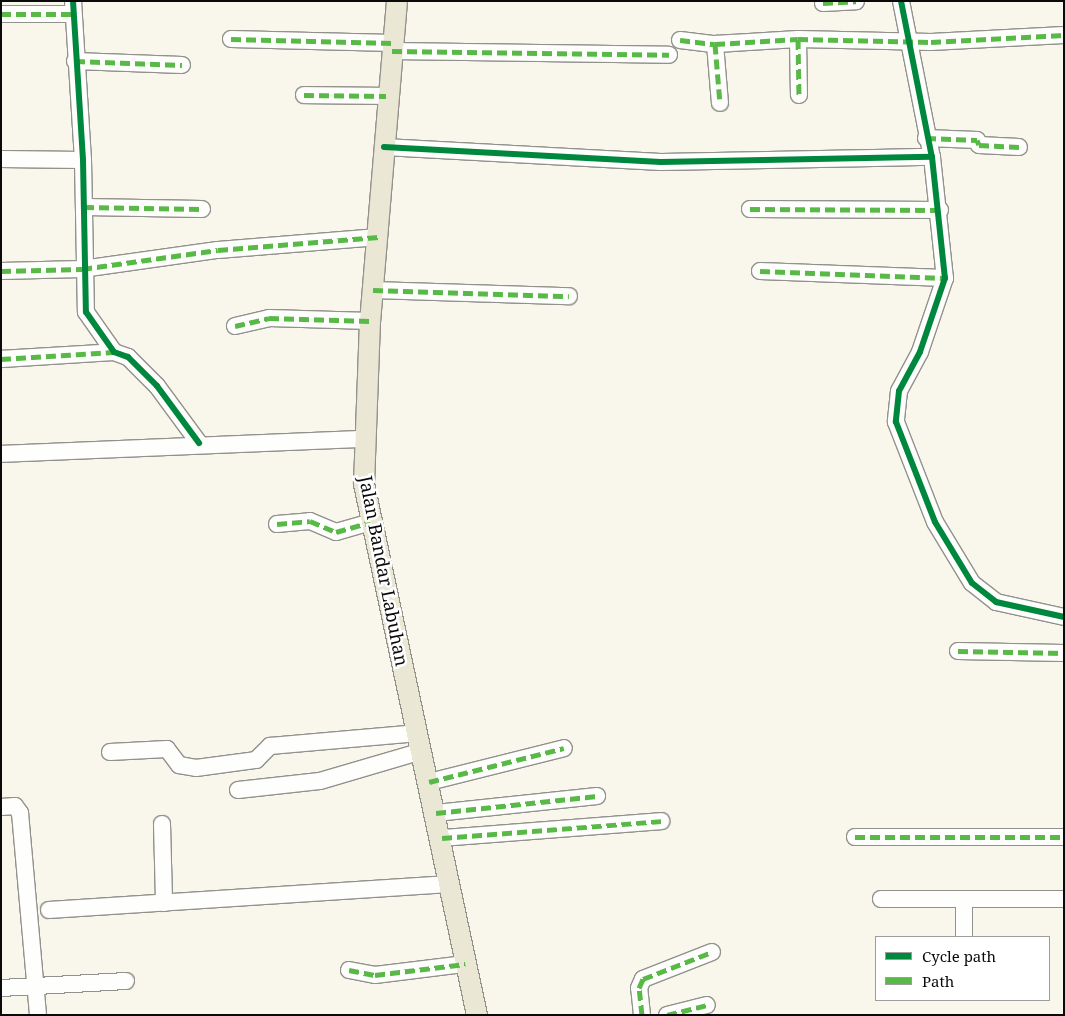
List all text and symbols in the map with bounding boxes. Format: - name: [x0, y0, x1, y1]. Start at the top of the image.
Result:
- street label: Jalan Bandar Labuhan: [355, 474, 413, 668]
- legend: [875, 936, 1050, 1001]
- text: Cycle path: [922, 946, 996, 966]
- text: Path: [922, 971, 954, 991]

